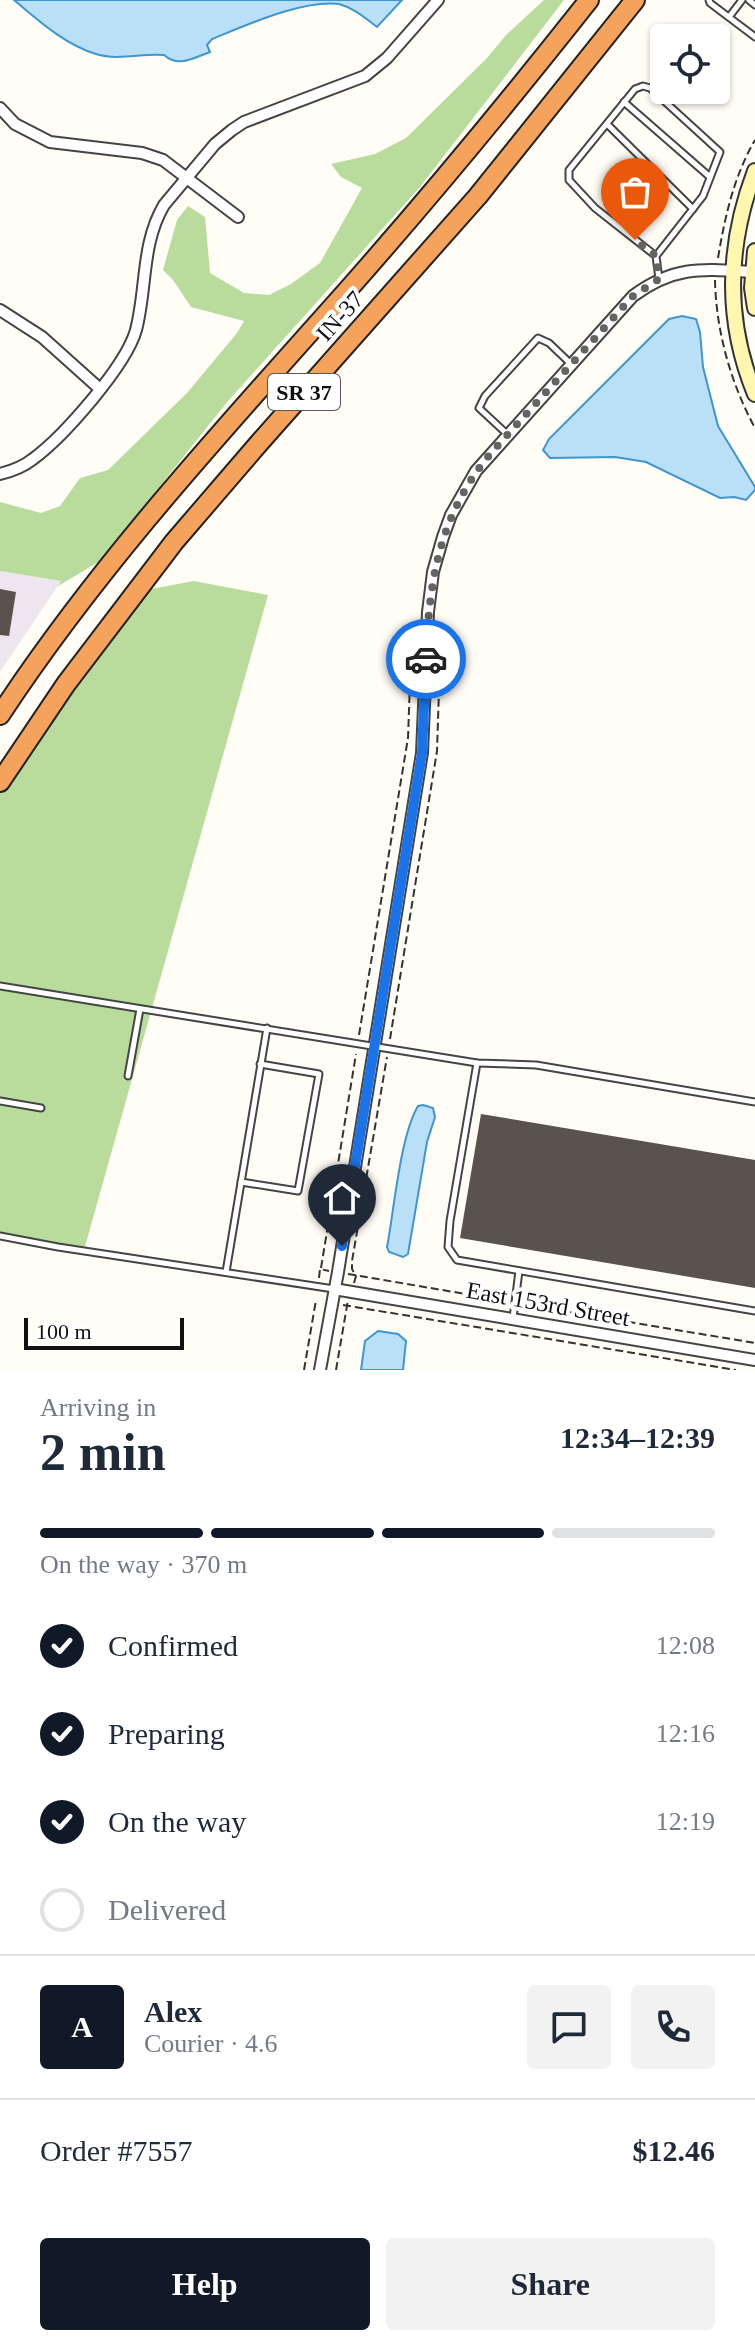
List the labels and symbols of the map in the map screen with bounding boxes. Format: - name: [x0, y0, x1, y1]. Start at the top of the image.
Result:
- pin: [601, 158, 669, 240]
- street label: IN-37: [311, 286, 369, 346]
- road number: SR 37: [268, 374, 340, 410]
- courier: [386, 619, 466, 699]
- pin: [308, 1164, 376, 1246]
- street label: East 153rd Street: [464, 1277, 632, 1331]
- scale bar: [24, 1314, 184, 1350]

